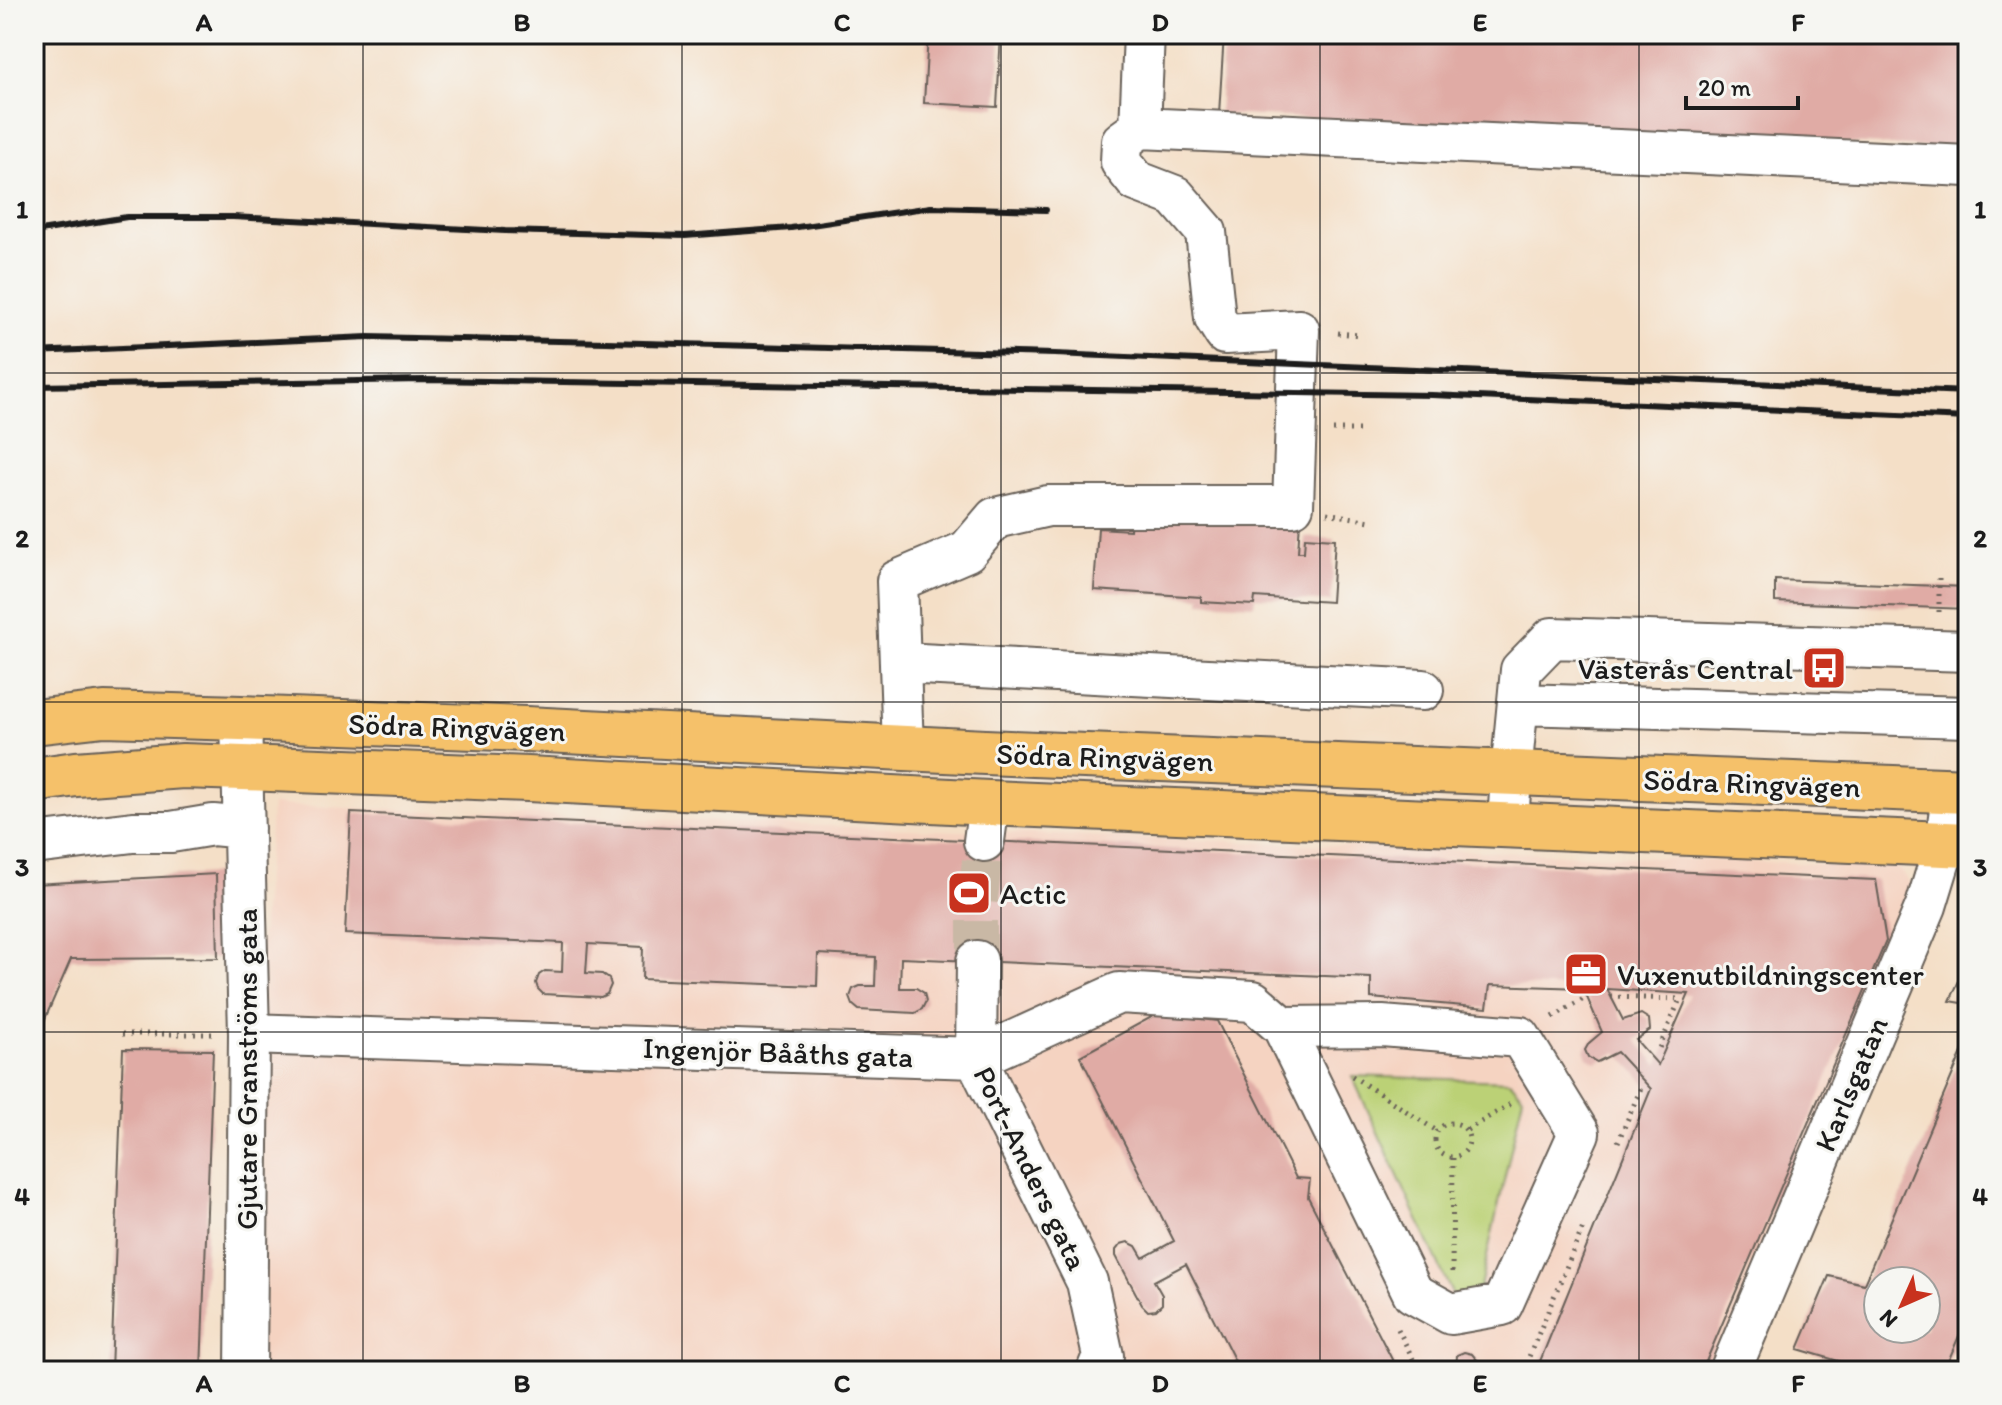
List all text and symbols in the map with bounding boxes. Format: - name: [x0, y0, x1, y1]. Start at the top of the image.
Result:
- text: A: [195, 6, 213, 38]
- text: B: [514, 6, 531, 38]
- text: C: [834, 6, 851, 38]
- text: D: [1151, 6, 1169, 38]
- text: E: [1473, 6, 1487, 38]
- text: F: [1791, 6, 1805, 38]
- scale bar: [1686, 60, 1798, 110]
- text: 20 m: [1698, 73, 1751, 102]
- text: 1: [16, 193, 28, 225]
- text: 1: [1974, 193, 1986, 225]
- text: 2: [15, 522, 29, 554]
- text: 2: [1973, 522, 1987, 554]
- bus stop icon: Västerås Central: [1800, 644, 1848, 692]
- place label: Västerås Central: [1578, 650, 1794, 687]
- street label: Södra Ringvägen: [348, 705, 566, 749]
- street label: Södra Ringvägen: [996, 735, 1214, 779]
- street label: Södra Ringvägen: [1643, 761, 1861, 805]
- text: 3: [15, 851, 29, 883]
- text: 3: [1973, 851, 1987, 883]
- sports icon: Actic: [945, 869, 993, 917]
- place label: Actic: [1000, 875, 1066, 912]
- street label: Gjutare Granströms gata: [228, 908, 265, 1230]
- office icon: Vuxenutbildningscenter: [1562, 950, 1610, 998]
- place label: Vuxenutbildningscenter: [1617, 956, 1924, 993]
- street label: Karlsgatan: [1806, 1011, 1896, 1157]
- street label: Ingenjör Bååths gata: [642, 1029, 914, 1075]
- street label: Port-Anders gata: [966, 1060, 1097, 1276]
- text: 4: [14, 1180, 30, 1212]
- text: 4: [1972, 1180, 1988, 1212]
- north arrow: [1862, 1265, 1942, 1345]
- text: N: [1873, 1304, 1903, 1334]
- text: A: [195, 1367, 213, 1399]
- text: B: [514, 1367, 531, 1399]
- text: C: [834, 1367, 851, 1399]
- text: D: [1151, 1367, 1169, 1399]
- text: E: [1473, 1367, 1487, 1399]
- text: F: [1791, 1367, 1805, 1399]

